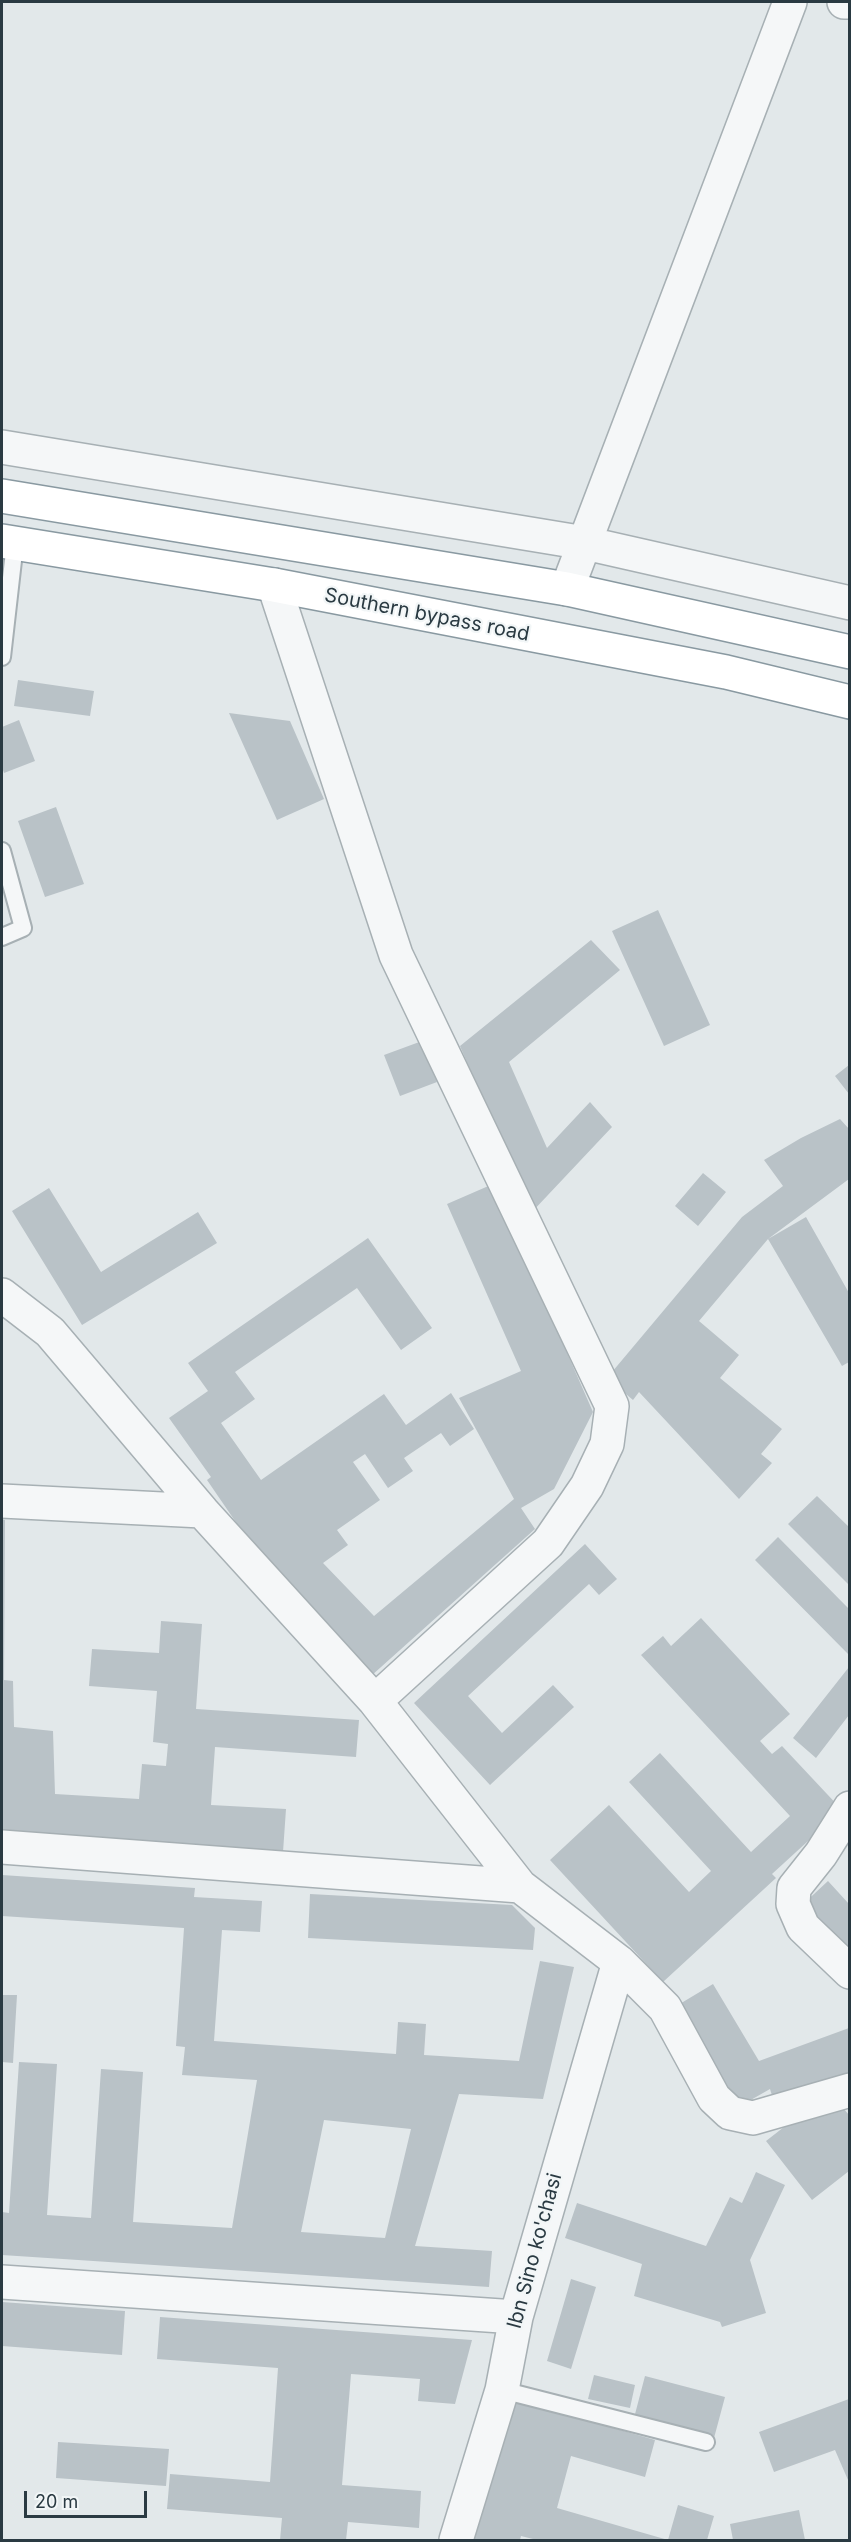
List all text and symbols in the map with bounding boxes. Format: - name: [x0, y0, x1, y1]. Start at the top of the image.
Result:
- street label: Southern bypass road: [322, 583, 532, 647]
- street label: Ibn Sino ko'chasi: [503, 2171, 567, 2331]
- scale bar: [27, 2479, 150, 2517]
- text: 20 m: [35, 2491, 78, 2512]

